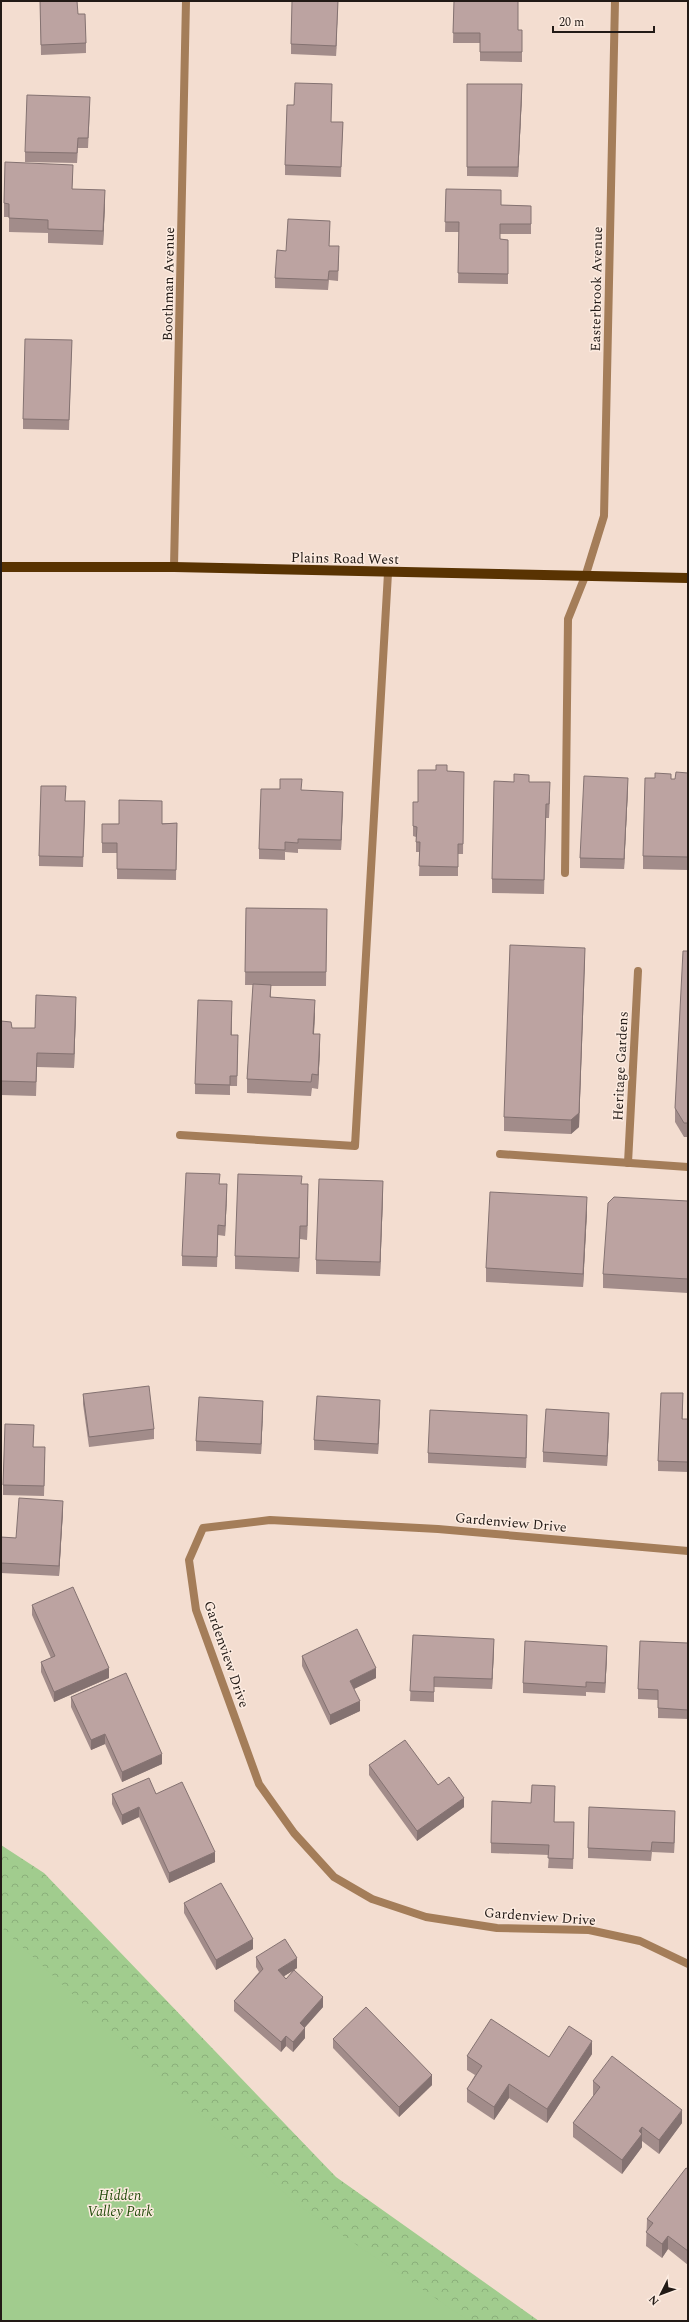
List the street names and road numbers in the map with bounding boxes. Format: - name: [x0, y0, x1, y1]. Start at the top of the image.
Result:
- street label: Boothman Avenue: [157, 226, 180, 341]
- street label: Easterbrook Avenue: [585, 226, 608, 352]
- street label: Plains Road West: [291, 547, 399, 570]
- street label: Heritage Gardens: [607, 1011, 634, 1121]
- street label: Gardenview Drive: [454, 1507, 568, 1538]
- street label: Gardenview Drive: [198, 1598, 255, 1711]
- street label: Gardenview Drive: [483, 1902, 597, 1931]

